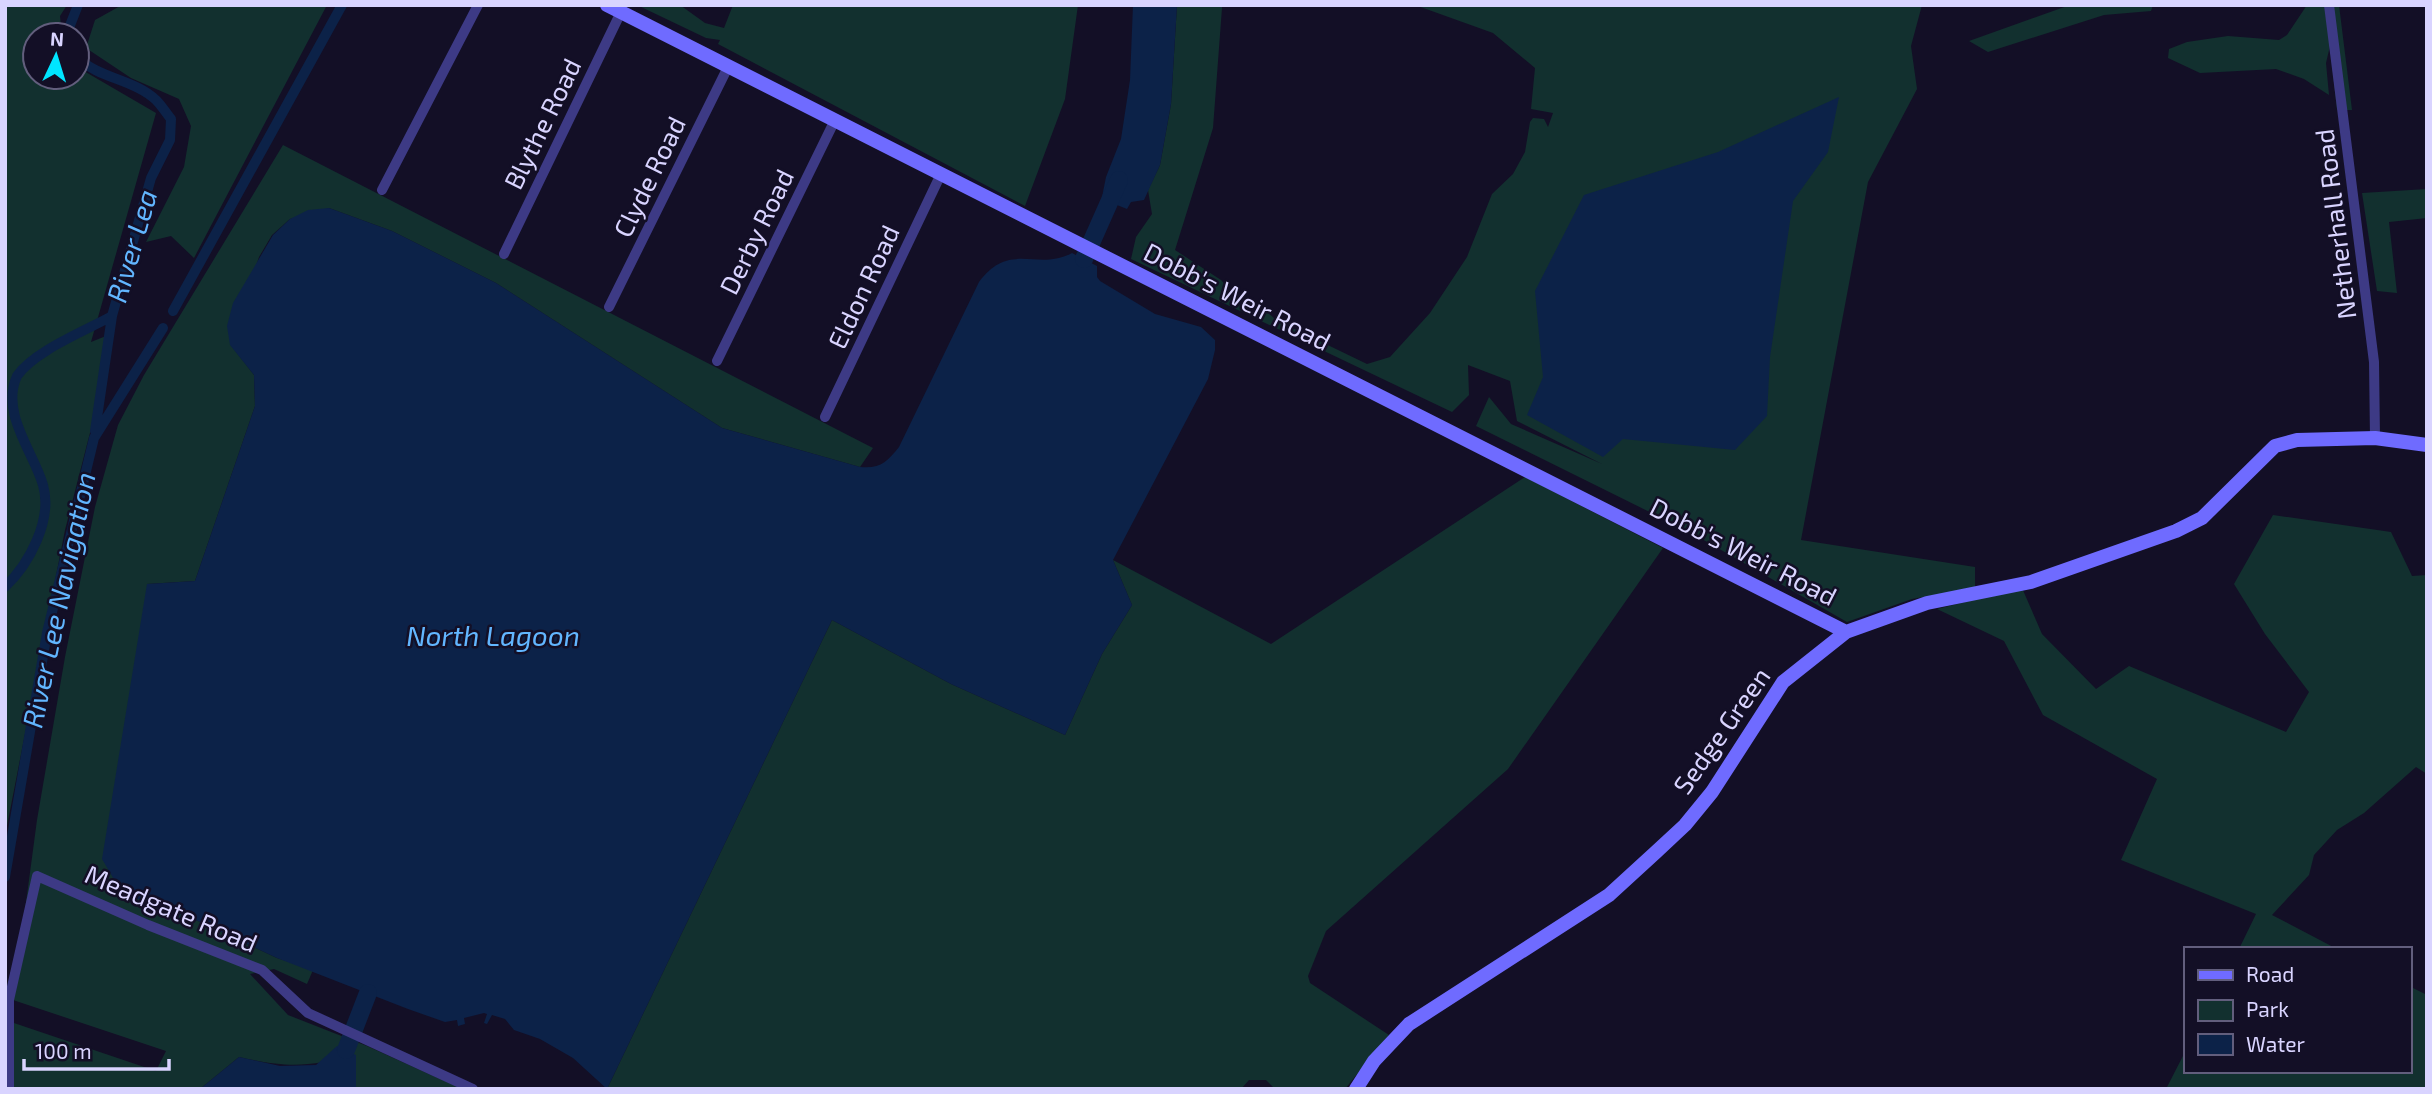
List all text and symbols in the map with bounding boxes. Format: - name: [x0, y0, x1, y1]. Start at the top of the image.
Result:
- north arrow: [21, 21, 91, 91]
- text: N: [50, 27, 65, 50]
- street label: Blythe Road: [497, 53, 587, 194]
- street label: Clyde Road: [606, 111, 691, 242]
- street label: Netherhall Road: [2307, 127, 2362, 321]
- street label: Derby Road: [712, 164, 799, 299]
- water label: River Lea: [99, 185, 163, 306]
- street label: Eldon Road: [821, 220, 905, 353]
- street label: Dobb's Weir Road: [1139, 235, 1336, 356]
- water label: River Lee Navigation: [14, 469, 102, 731]
- street label: Dobb's Weir Road: [1645, 490, 1842, 611]
- water label: North Lagoon: [406, 618, 580, 652]
- street label: Sedge Green: [1666, 661, 1776, 799]
- street label: Meadgate Road: [81, 857, 262, 958]
- legend: [2184, 947, 2411, 1073]
- text: Road: [2246, 961, 2294, 986]
- text: Park: [2246, 996, 2289, 1021]
- scale bar: [24, 1028, 170, 1072]
- text: Water: [2246, 1031, 2305, 1056]
- text: 100 m: [35, 1038, 92, 1063]

